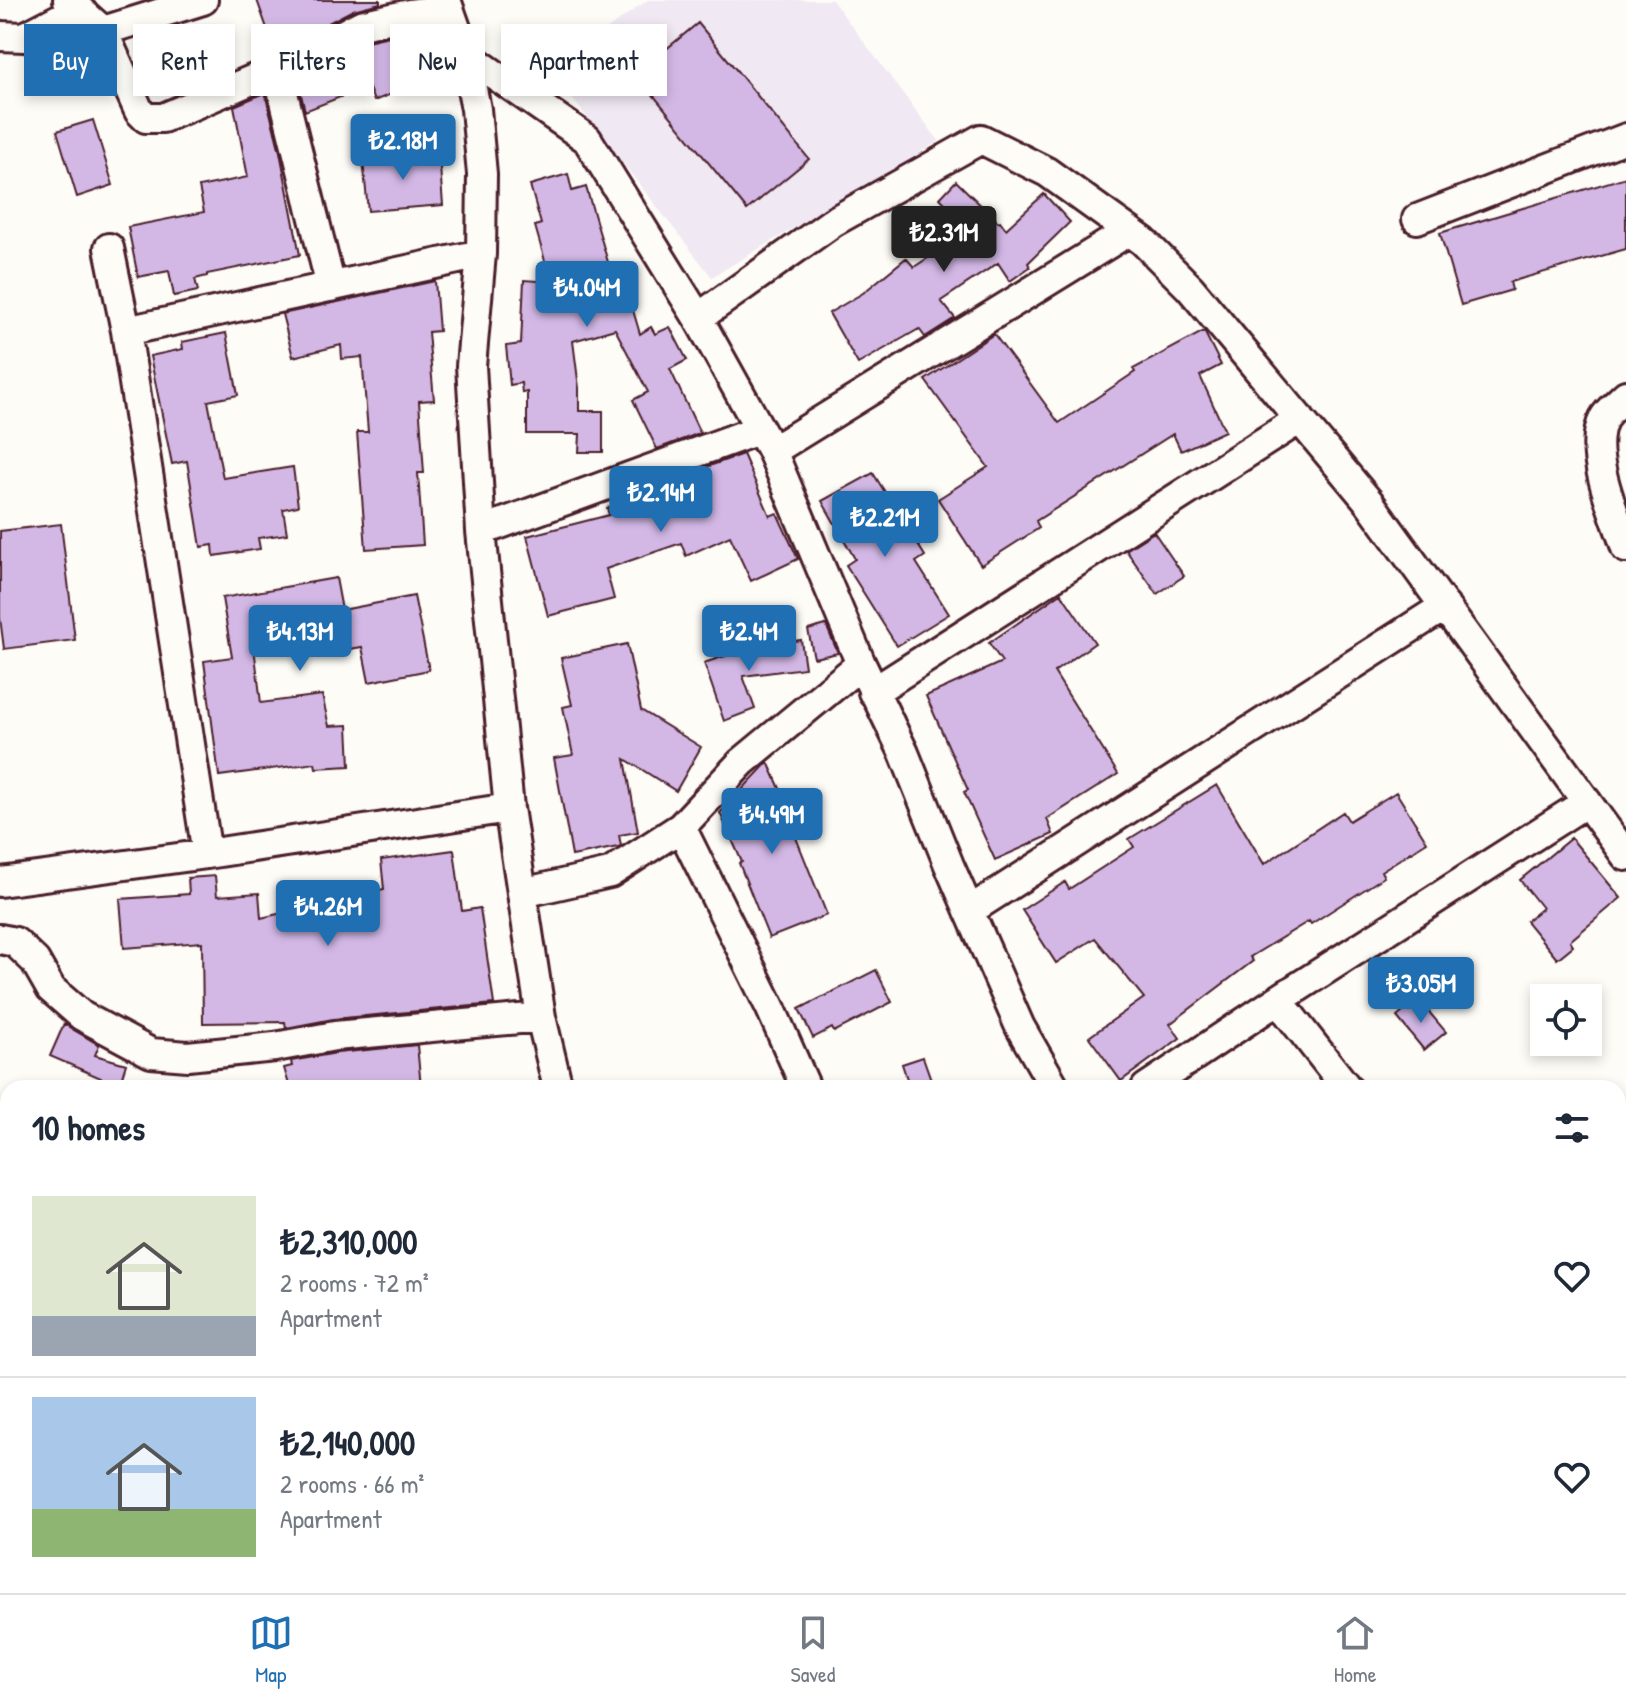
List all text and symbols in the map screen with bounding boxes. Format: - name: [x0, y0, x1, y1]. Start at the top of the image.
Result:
- chip: Buy: [24, 24, 117, 96]
- chip: Rent: [133, 24, 235, 96]
- chip: Filters: [251, 24, 374, 96]
- chip: New: [390, 24, 485, 96]
- chip: Apartment: [501, 24, 667, 96]
- pin: ₺2.18M: [338, 114, 468, 182]
- text: ₺2.18M: [369, 122, 437, 157]
- pin: ₺2.31M: [879, 206, 1009, 274]
- text: ₺2.31M: [909, 214, 979, 249]
- pin: ₺4.04M: [522, 261, 652, 329]
- text: ₺4.04M: [553, 269, 621, 304]
- pin: ₺2.14M: [596, 466, 726, 534]
- text: ₺2.14M: [627, 474, 695, 509]
- pin: ₺2.21M: [820, 491, 950, 559]
- text: ₺2.21M: [850, 499, 920, 534]
- pin: ₺4.13M: [235, 605, 365, 673]
- pin: ₺2.4M: [693, 605, 805, 673]
- text: ₺4.13M: [267, 613, 333, 648]
- text: ₺2.4M: [720, 613, 778, 648]
- pin: ₺4.49M: [707, 788, 837, 856]
- text: ₺4.49M: [740, 796, 804, 831]
- pin: ₺4.26M: [263, 880, 393, 948]
- text: ₺4.26M: [294, 888, 362, 923]
- pin: ₺3.05M: [1356, 957, 1486, 1025]
- text: ₺3.05M: [1386, 965, 1456, 1000]
- map controls: [1530, 984, 1602, 1056]
- button: locate: [1530, 984, 1602, 1056]
- text: 10 homes: [32, 1105, 145, 1151]
- icon: filters: [1550, 1106, 1594, 1150]
- text: ₺2,310,000: [280, 1219, 418, 1265]
- icon: home: [96, 1228, 192, 1324]
- icon: heart: [1550, 1254, 1594, 1298]
- text: 2 rooms · 72 m²: [280, 1265, 429, 1300]
- text: Apartment: [280, 1300, 382, 1335]
- text: ₺2,140,000: [280, 1420, 415, 1466]
- icon: home: [96, 1429, 192, 1525]
- icon: heart: [1550, 1455, 1594, 1499]
- text: 2 rooms · 66 m²: [280, 1466, 424, 1501]
- text: Apartment: [280, 1501, 382, 1536]
- tab: Map: [249, 1611, 293, 1689]
- tab: Saved: [791, 1611, 835, 1689]
- tab: Home: [1333, 1611, 1377, 1689]

